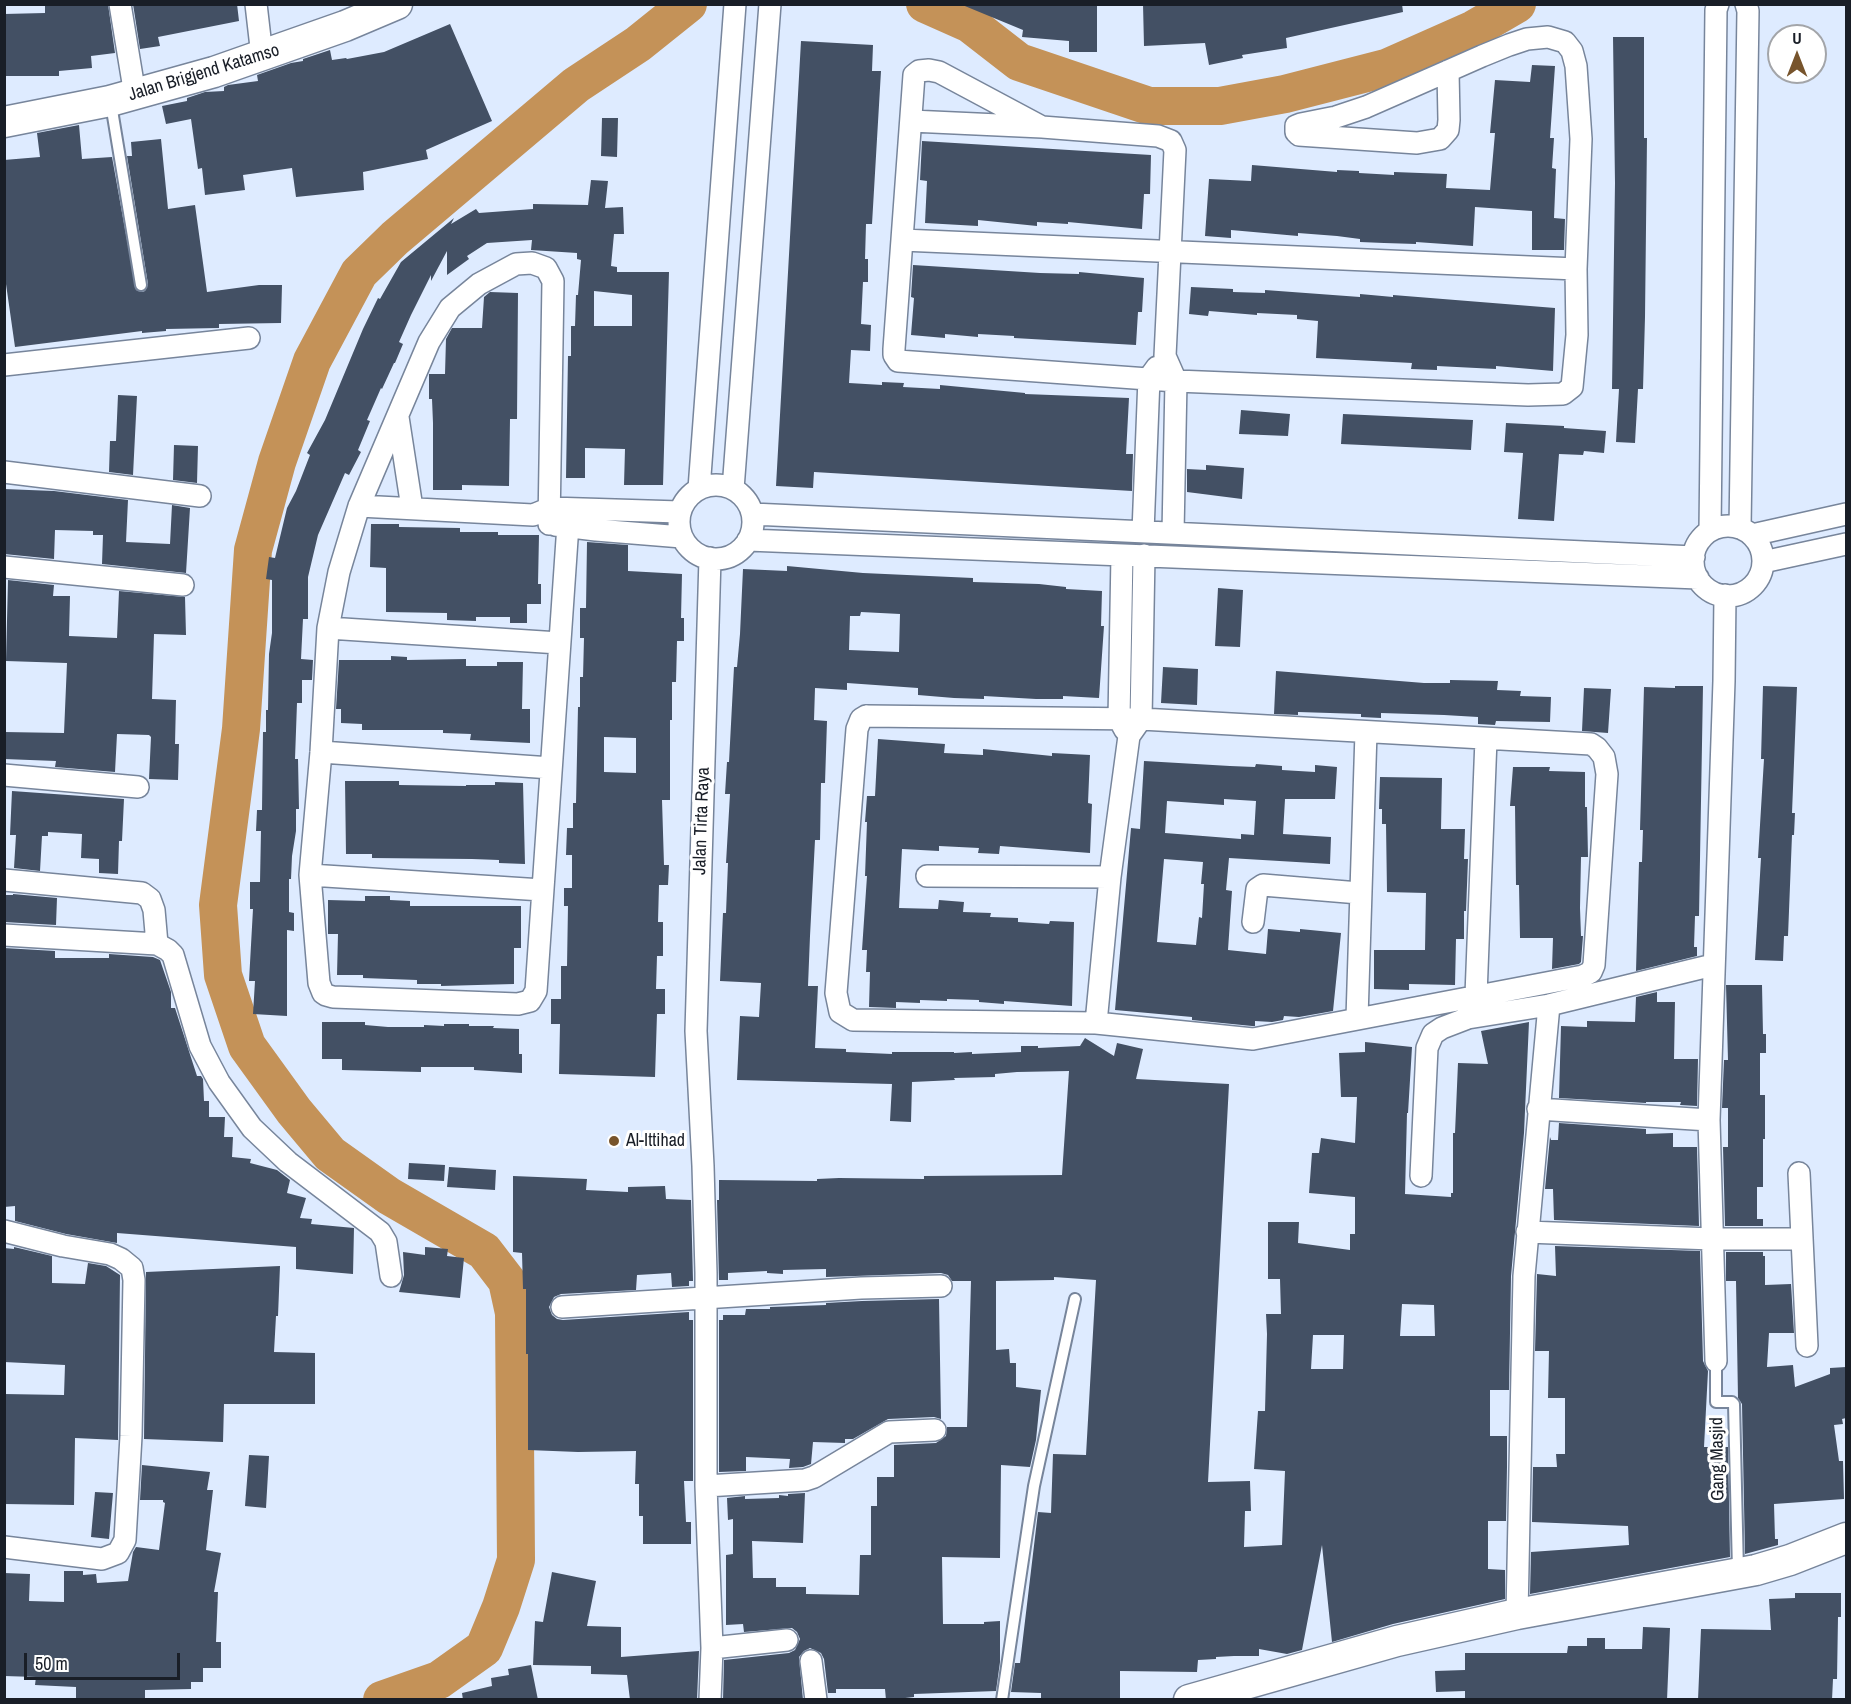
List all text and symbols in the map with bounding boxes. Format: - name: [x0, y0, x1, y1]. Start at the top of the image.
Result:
- north arrow: [1767, 24, 1827, 84]
- text: U: [1792, 27, 1802, 49]
- street label: Jalan Brigjend Katamso: [126, 40, 282, 106]
- street label: Jalan Tirta Raya: [689, 767, 715, 875]
- place label: Al-Ittihad: [626, 1130, 685, 1152]
- marker: Al-Ittihad: [607, 1134, 621, 1148]
- street label: Gang Masjid: [1706, 1417, 1730, 1501]
- scale bar: [27, 1641, 183, 1679]
- text: 50 m: [35, 1651, 68, 1676]

